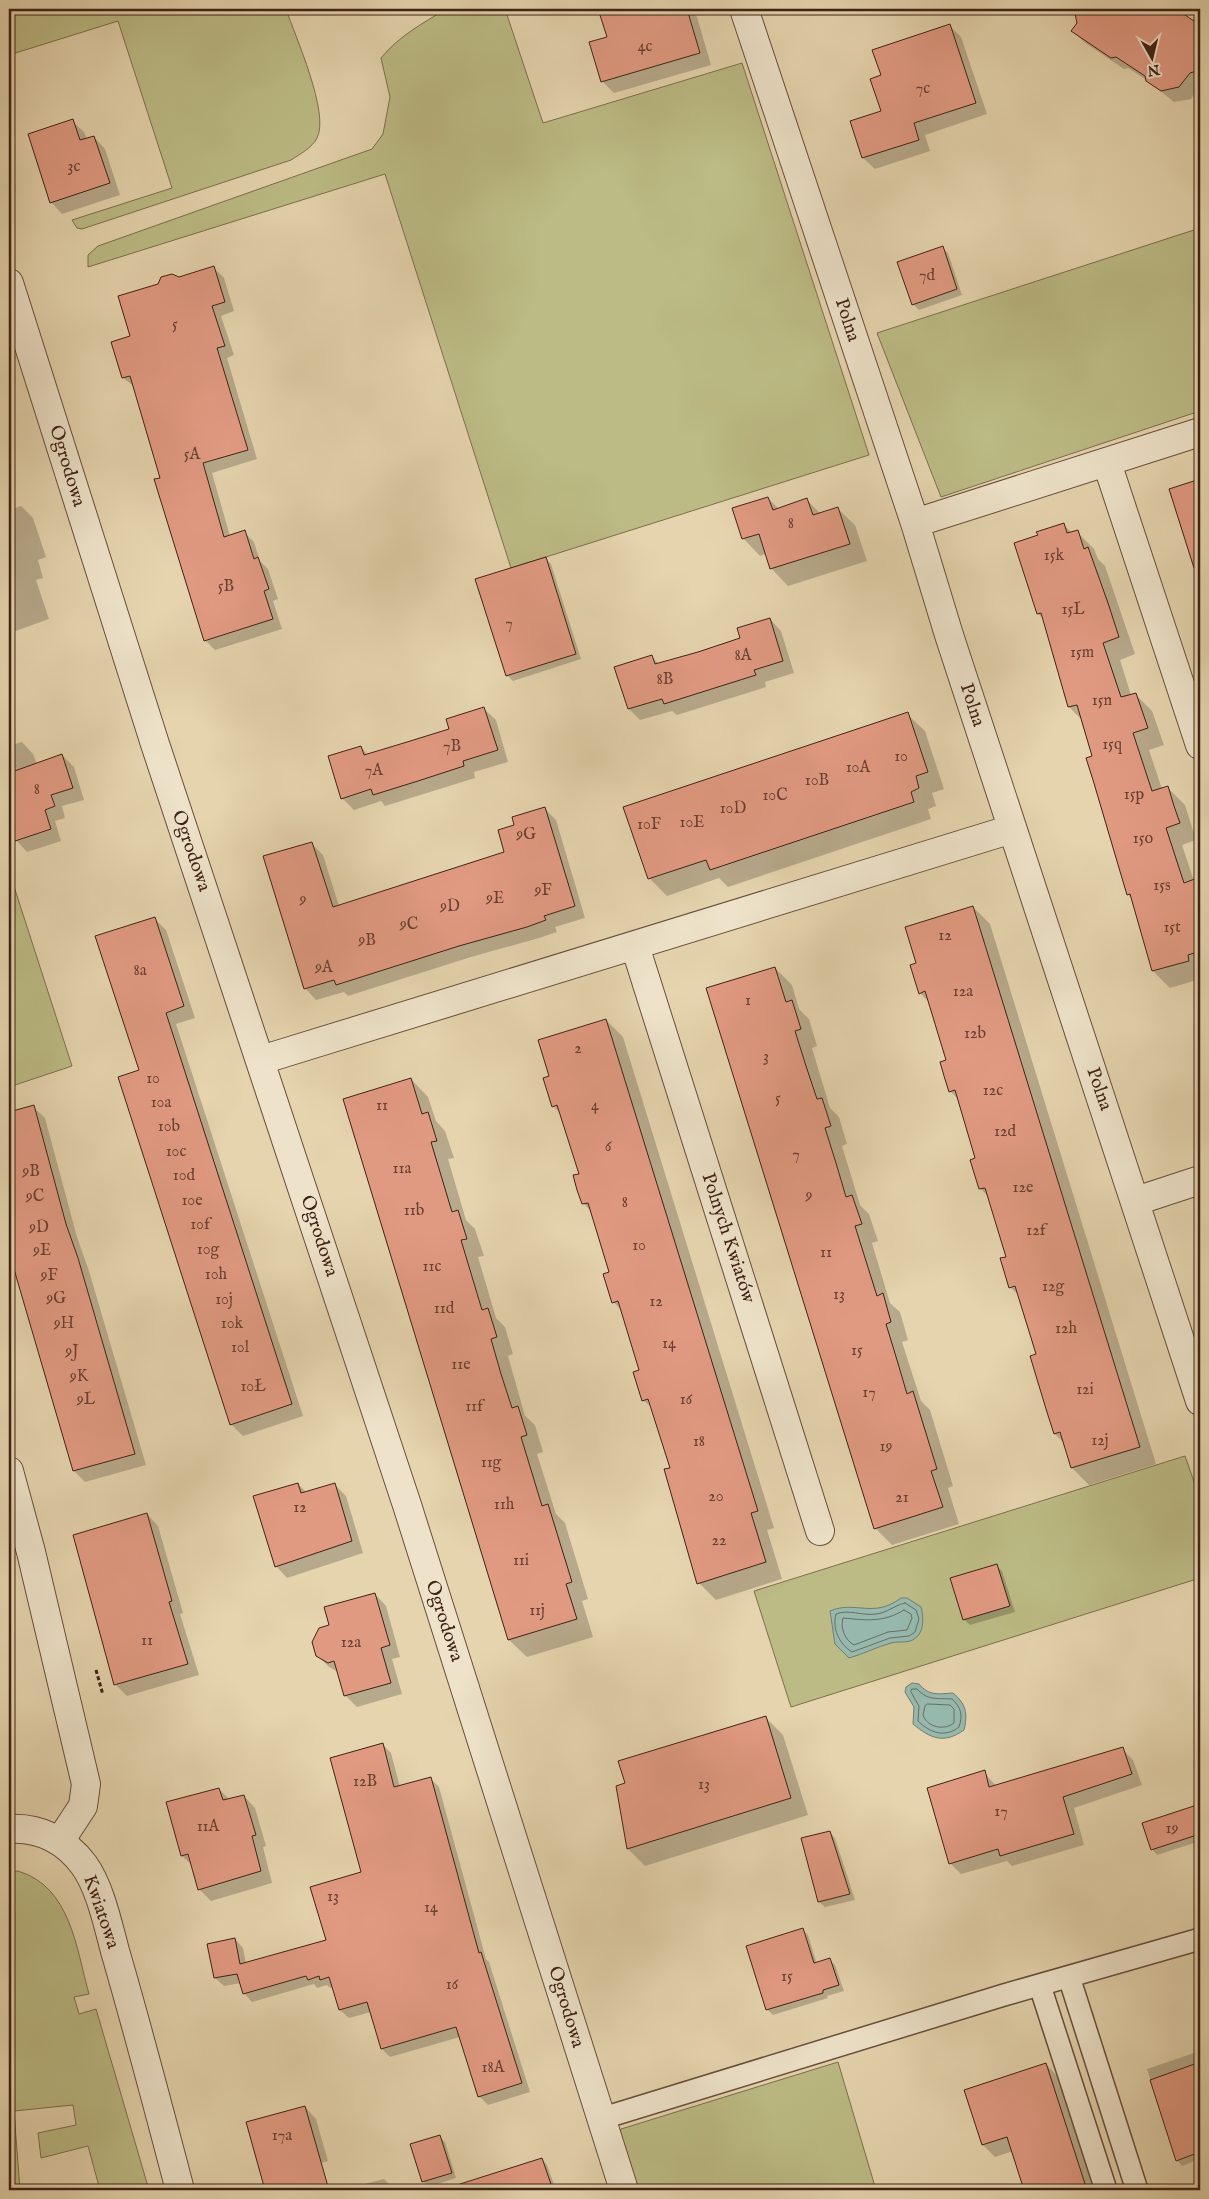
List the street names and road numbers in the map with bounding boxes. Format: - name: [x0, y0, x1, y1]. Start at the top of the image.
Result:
- street label: Polna: [829, 295, 866, 346]
- street label: Ogrodowa: [43, 422, 91, 510]
- street label: Polna: [954, 680, 991, 731]
- street label: Ogrodowa: [166, 807, 216, 895]
- street label: Polna: [1080, 1064, 1118, 1115]
- street label: Polnych Kwiatów: [696, 1170, 761, 1307]
- street label: Ogrodowa: [295, 1192, 344, 1280]
- street label: Ogrodowa: [420, 1577, 469, 1665]
- street label: Kwiatowa: [77, 1872, 125, 1953]
- street label: Ogrodowa: [542, 1963, 590, 2051]

